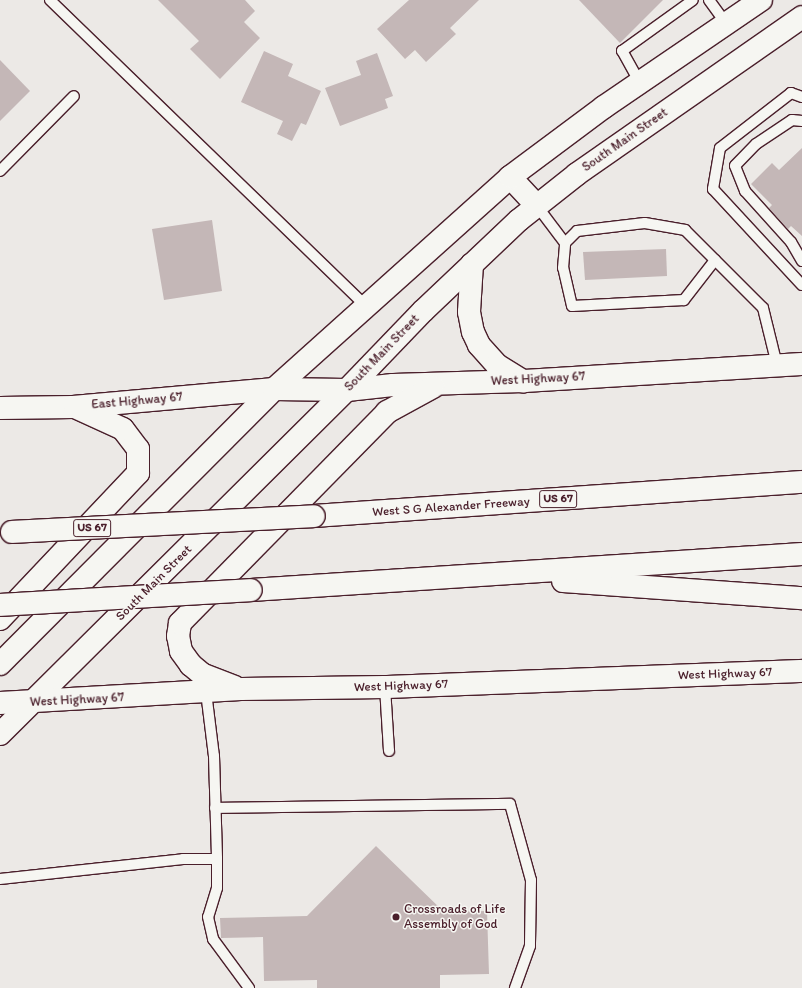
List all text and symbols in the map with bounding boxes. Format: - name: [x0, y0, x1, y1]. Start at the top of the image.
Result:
- street label: South Main Street: [579, 105, 671, 175]
- street label: South Main Street: [341, 311, 423, 395]
- street label: West Highway 67: [491, 369, 585, 389]
- street label: East Highway 67: [91, 389, 183, 413]
- road number: US 67: [539, 489, 577, 509]
- street label: West S G Alexander Freeway: [372, 494, 530, 520]
- road number: US 67: [73, 518, 111, 538]
- street label: South Main Street: [113, 542, 195, 624]
- street label: West Highway 67: [678, 665, 772, 683]
- street label: West Highway 67: [354, 677, 448, 695]
- street label: West Highway 67: [30, 690, 124, 710]
- place label: Crossroads of Life Assembly of God: [404, 902, 505, 933]
- marker: Crossroads of Life Assembly of God: [391, 912, 401, 922]

